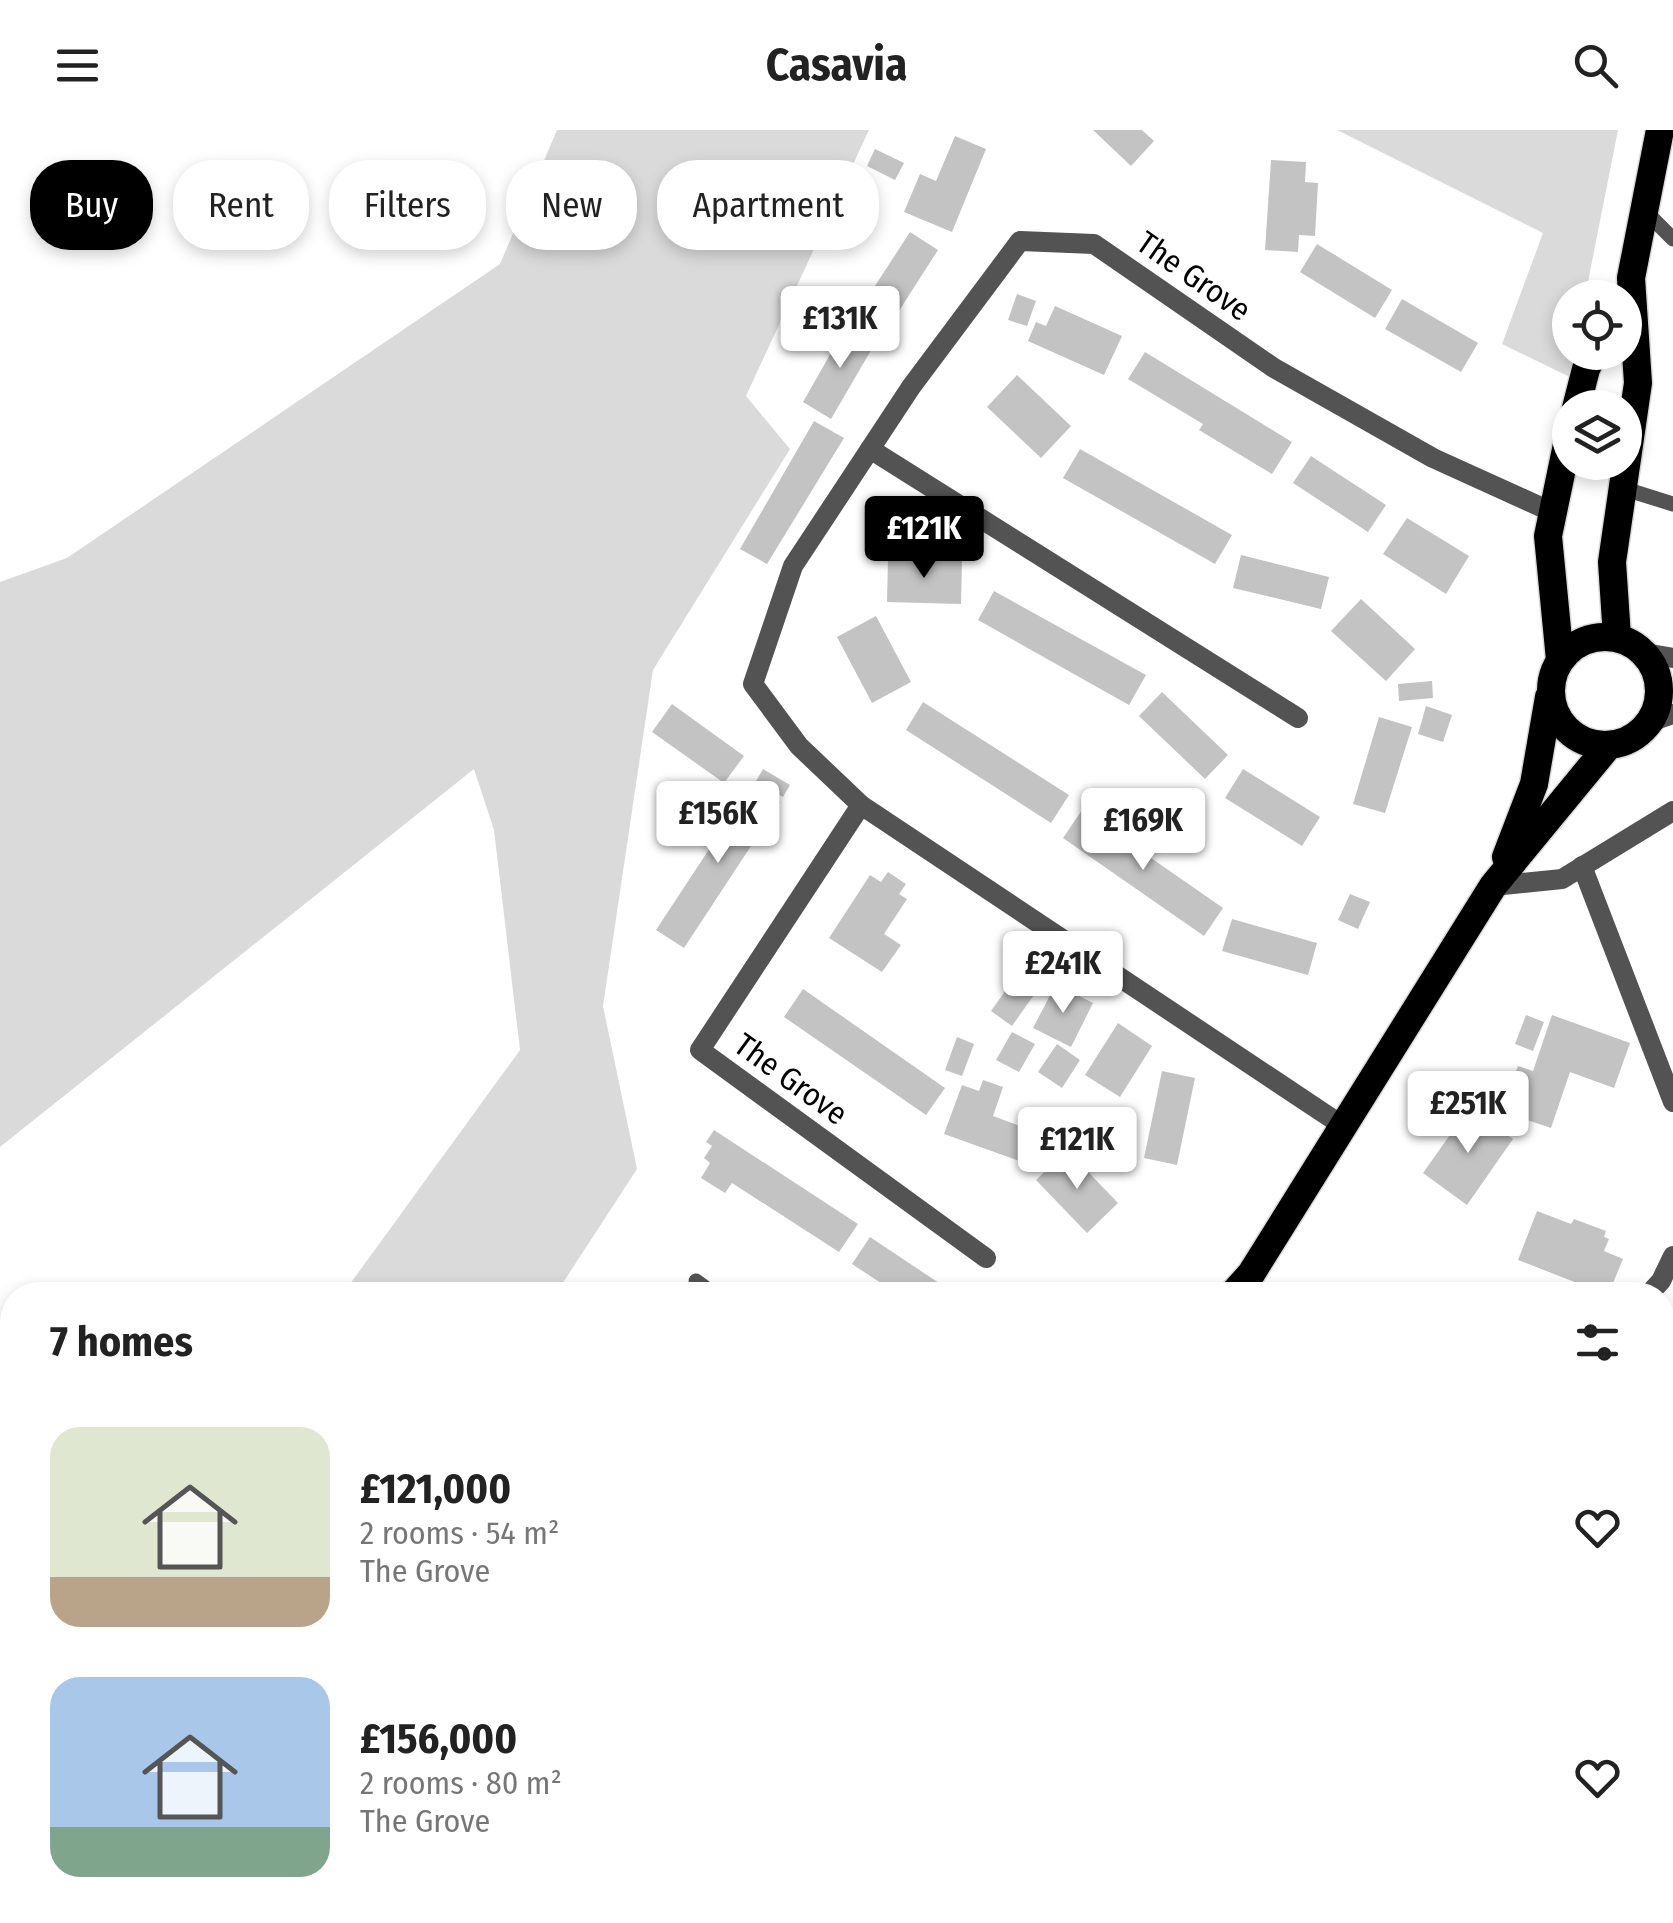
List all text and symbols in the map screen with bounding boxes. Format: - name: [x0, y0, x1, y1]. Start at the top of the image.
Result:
- icon: menu: [50, 38, 105, 93]
- text: Casavia: [766, 38, 907, 92]
- icon: search: [1568, 38, 1623, 93]
- chip: Buy: [30, 160, 153, 250]
- chip: Rent: [173, 160, 309, 250]
- chip: Filters: [329, 160, 486, 250]
- chip: New: [506, 160, 637, 250]
- chip: Apartment: [657, 160, 879, 250]
- street label: The Grove: [1130, 223, 1258, 329]
- map controls: [1552, 280, 1642, 480]
- button: locate: [1552, 280, 1642, 370]
- pin: £131K: [770, 286, 910, 371]
- text: £131K: [803, 299, 877, 337]
- button: layers: [1552, 390, 1642, 480]
- pin: £121K: [854, 496, 994, 581]
- text: £121K: [887, 509, 961, 547]
- pin: £156K: [648, 781, 788, 866]
- pin: £169K: [1073, 788, 1213, 873]
- text: £156K: [678, 794, 758, 832]
- text: £169K: [1103, 801, 1183, 839]
- pin: £241K: [993, 931, 1133, 1016]
- text: £241K: [1025, 944, 1101, 982]
- street label: The Grove: [727, 1025, 855, 1133]
- pin: £251K: [1398, 1071, 1538, 1156]
- text: £251K: [1430, 1084, 1506, 1122]
- pin: £121K: [1007, 1107, 1147, 1192]
- text: £121K: [1040, 1120, 1114, 1158]
- icon: filters: [1570, 1315, 1625, 1370]
- text: 7 homes: [50, 1317, 193, 1367]
- text: £121,000: [360, 1464, 511, 1514]
- icon: home: [130, 1467, 250, 1587]
- icon: heart: [1570, 1500, 1625, 1555]
- text: 2 rooms · 54 m²: [360, 1514, 559, 1552]
- text: The Grove: [360, 1552, 490, 1590]
- text: £156,000: [360, 1714, 517, 1764]
- icon: home: [130, 1717, 250, 1837]
- icon: heart: [1570, 1750, 1625, 1805]
- text: 2 rooms · 80 m²: [360, 1764, 562, 1802]
- text: The Grove: [360, 1802, 490, 1840]

